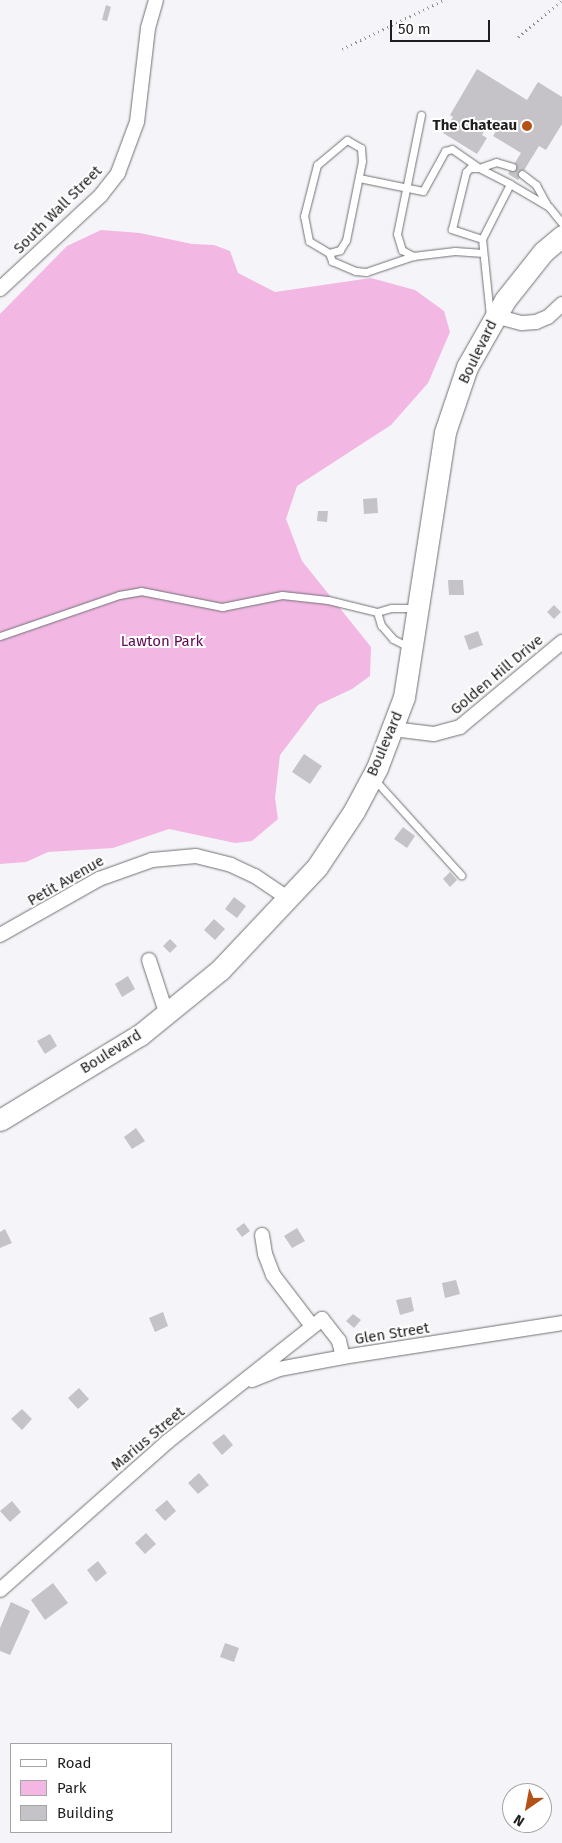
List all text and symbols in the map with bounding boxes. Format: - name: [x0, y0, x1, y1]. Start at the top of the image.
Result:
- scale bar: [392, 10, 492, 42]
- text: 50 m: [398, 20, 431, 38]
- place label: The Chateau: [433, 117, 517, 135]
- marker: The Chateau: [521, 120, 533, 132]
- street label: South Wall Street: [10, 162, 106, 258]
- street label: Boulevard: [455, 317, 501, 387]
- street label: Golden Hill Drive: [447, 631, 547, 719]
- park label: Lawton Park: [121, 633, 203, 651]
- street label: Boulevard: [363, 709, 407, 779]
- street label: Petit Avenue: [25, 852, 107, 910]
- street label: Boulevard: [77, 1026, 145, 1078]
- street label: Glen Street: [353, 1319, 431, 1349]
- street label: Marius Street: [108, 1403, 188, 1475]
- legend: [10, 1743, 172, 1833]
- text: Road: [57, 1754, 92, 1772]
- text: Park: [57, 1779, 87, 1797]
- north arrow: [502, 1783, 552, 1833]
- text: Building: [57, 1804, 113, 1822]
- text: N: [511, 1811, 528, 1830]

